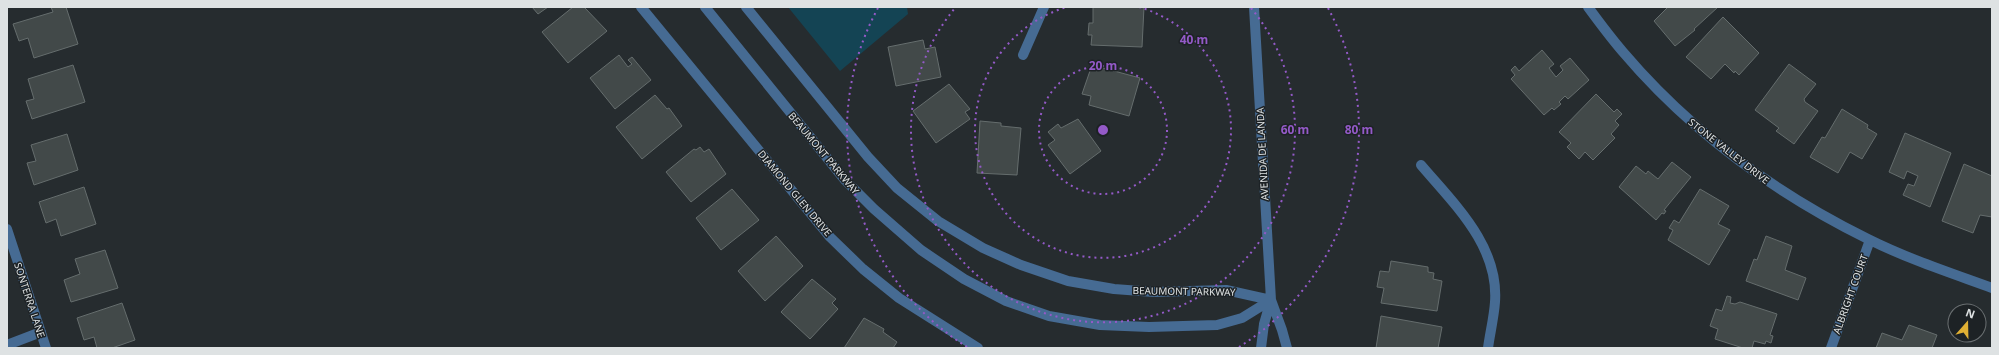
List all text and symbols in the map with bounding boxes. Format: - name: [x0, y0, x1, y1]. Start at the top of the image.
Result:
- text: 40 m: [1180, 31, 1208, 48]
- text: 20 m: [1089, 57, 1117, 74]
- street label: AVENIDA DE LANDA: [1253, 107, 1271, 201]
- street label: BEAUMONT PARKWAY: [785, 109, 863, 197]
- street label: STONE VALLEY DRIVE: [1686, 115, 1772, 187]
- text: 60 m: [1281, 121, 1309, 138]
- text: 80 m: [1345, 121, 1373, 138]
- centre of rings: [1096, 123, 1110, 137]
- street label: DIAMOND GLEN DRIVE: [755, 147, 835, 239]
- street label: ALBRIGHT COURT: [1829, 252, 1871, 336]
- street label: SONTERRA LANE: [11, 261, 49, 339]
- street label: BEAUMONT PARKWAY: [1132, 283, 1236, 299]
- north arrow: [1947, 303, 1987, 343]
- text: N: [1964, 305, 1977, 322]

